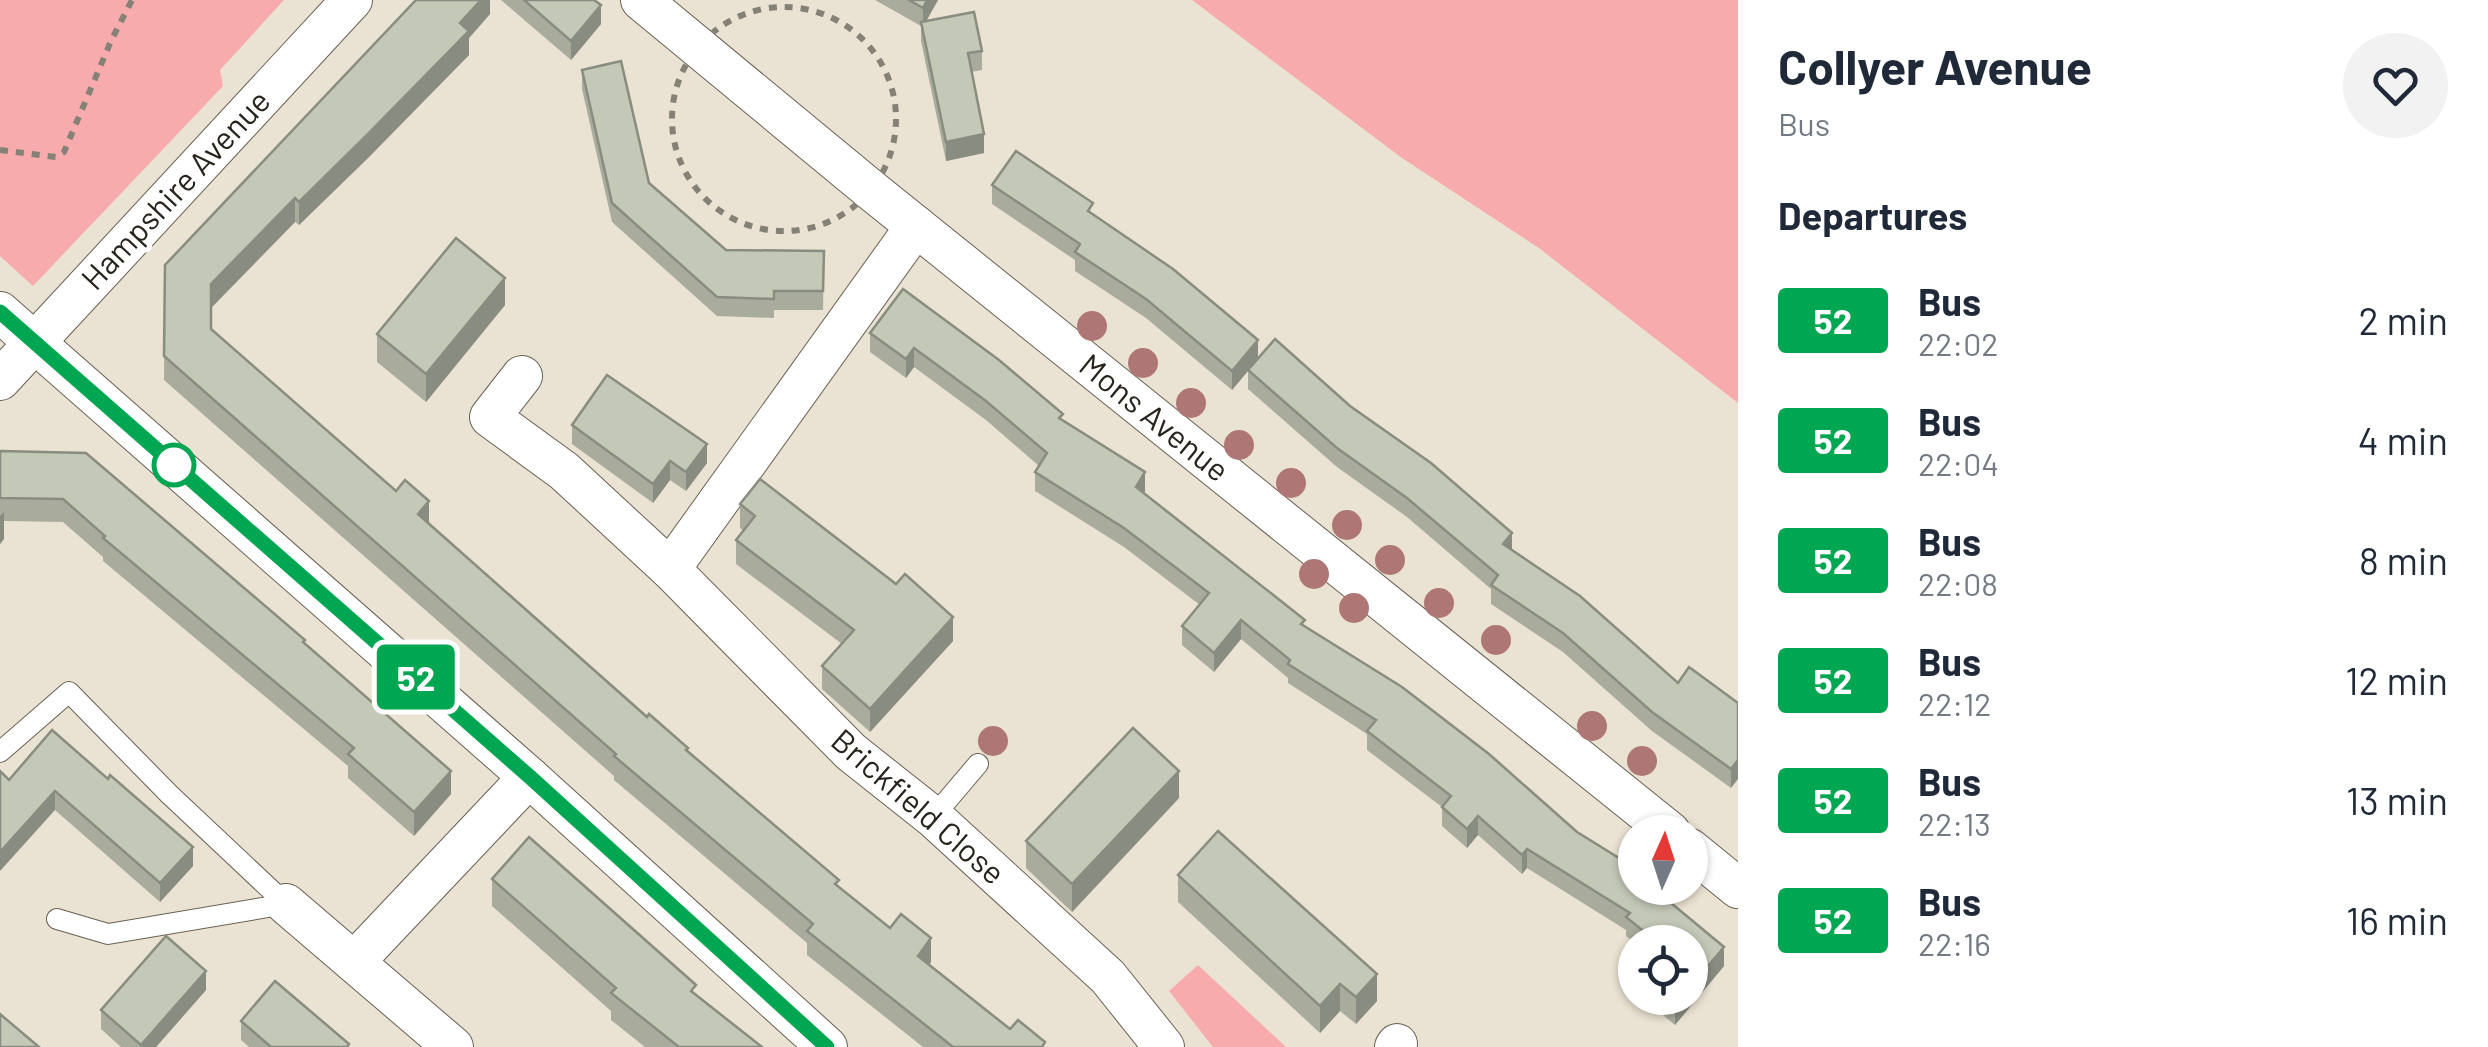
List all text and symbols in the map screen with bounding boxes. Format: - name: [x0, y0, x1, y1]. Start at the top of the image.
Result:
- button: heart: [2343, 33, 2448, 138]
- text: Collyer Avenue: [1778, 37, 2092, 95]
- street label: Hampshire Avenue: [72, 81, 277, 296]
- text: Bus: [1778, 104, 1830, 142]
- text: Departures: [1778, 192, 1967, 238]
- text: Bus: [1918, 278, 1981, 324]
- text: 2 min: [2358, 297, 2448, 343]
- text: 52: [1814, 299, 1852, 341]
- text: 22:02: [1918, 324, 1998, 362]
- street label: Mons Avenue: [1073, 345, 1238, 488]
- text: Bus: [1918, 398, 1981, 444]
- text: 4 min: [2358, 417, 2448, 463]
- text: 52: [1814, 419, 1852, 461]
- unlabelled marker: [153, 444, 195, 486]
- text: 22:04: [1918, 444, 1999, 482]
- text: Bus: [1918, 518, 1981, 564]
- text: 8 min: [2359, 537, 2448, 583]
- text: 52: [1814, 539, 1852, 581]
- text: 22:08: [1918, 564, 1998, 602]
- text: Bus: [1918, 638, 1981, 684]
- line badge: 52: [371, 644, 461, 710]
- text: 52: [397, 656, 435, 698]
- text: 12 min: [2345, 657, 2448, 703]
- text: 52: [1814, 659, 1852, 701]
- text: 22:12: [1918, 684, 1992, 722]
- street label: Brickfield Close: [825, 720, 1014, 891]
- text: Bus: [1918, 758, 1981, 804]
- text: 13 min: [2346, 777, 2448, 823]
- text: 52: [1814, 779, 1852, 821]
- text: 22:13: [1918, 804, 1991, 842]
- north arrow: [1618, 815, 1708, 905]
- map controls: [1618, 815, 1708, 1015]
- text: Bus: [1918, 878, 1981, 924]
- text: 16 min: [2346, 897, 2448, 943]
- text: 52: [1814, 899, 1852, 941]
- text: 22:16: [1918, 924, 1991, 962]
- button: locate: [1618, 925, 1708, 1015]

